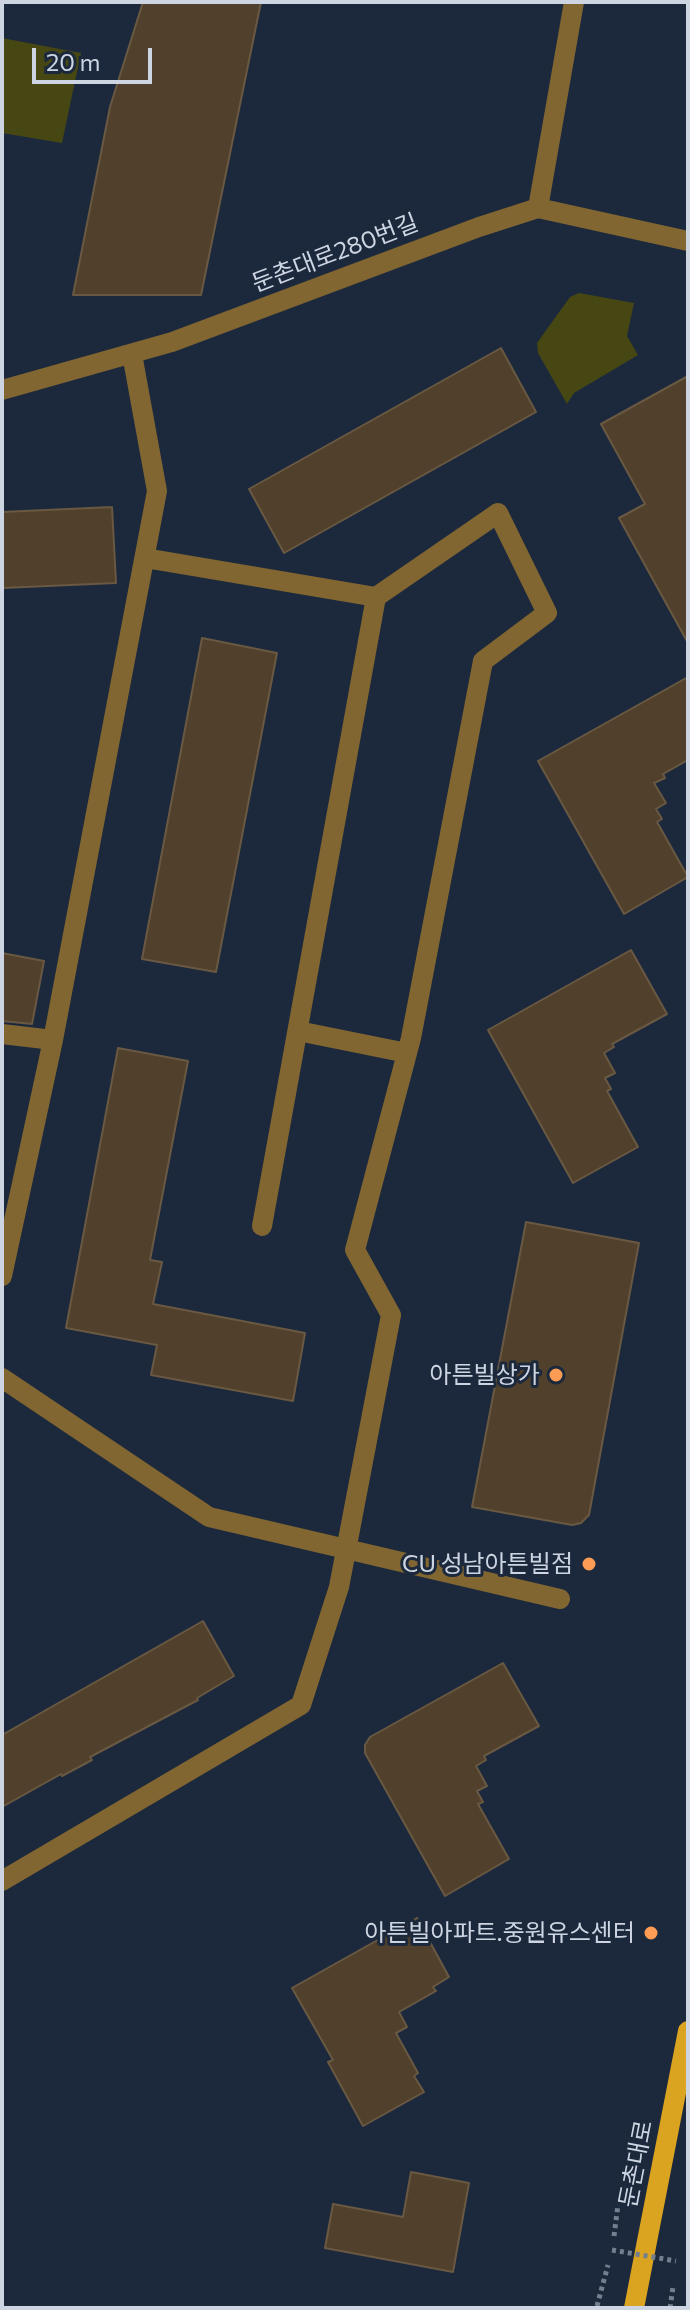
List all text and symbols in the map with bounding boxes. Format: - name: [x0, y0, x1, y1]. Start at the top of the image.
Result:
- scale bar: [36, 32, 156, 82]
- text: 20 m: [46, 47, 100, 76]
- street label: 둔촌대로280번길: [248, 208, 422, 298]
- place label: 아튼빌상가: [430, 1361, 540, 1389]
- marker: 아튼빌상가: [547, 1366, 565, 1384]
- place label: CU 성남아튼빌점: [402, 1550, 573, 1578]
- marker: CU 성남아튼빌점: [580, 1555, 598, 1573]
- place label: 아튼빌아파트.중원유스센터: [364, 1919, 635, 1947]
- marker: 아튼빌아파트.중원유스센터: [642, 1924, 660, 1942]
- street label: 둔촌대로: [613, 2118, 659, 2210]

